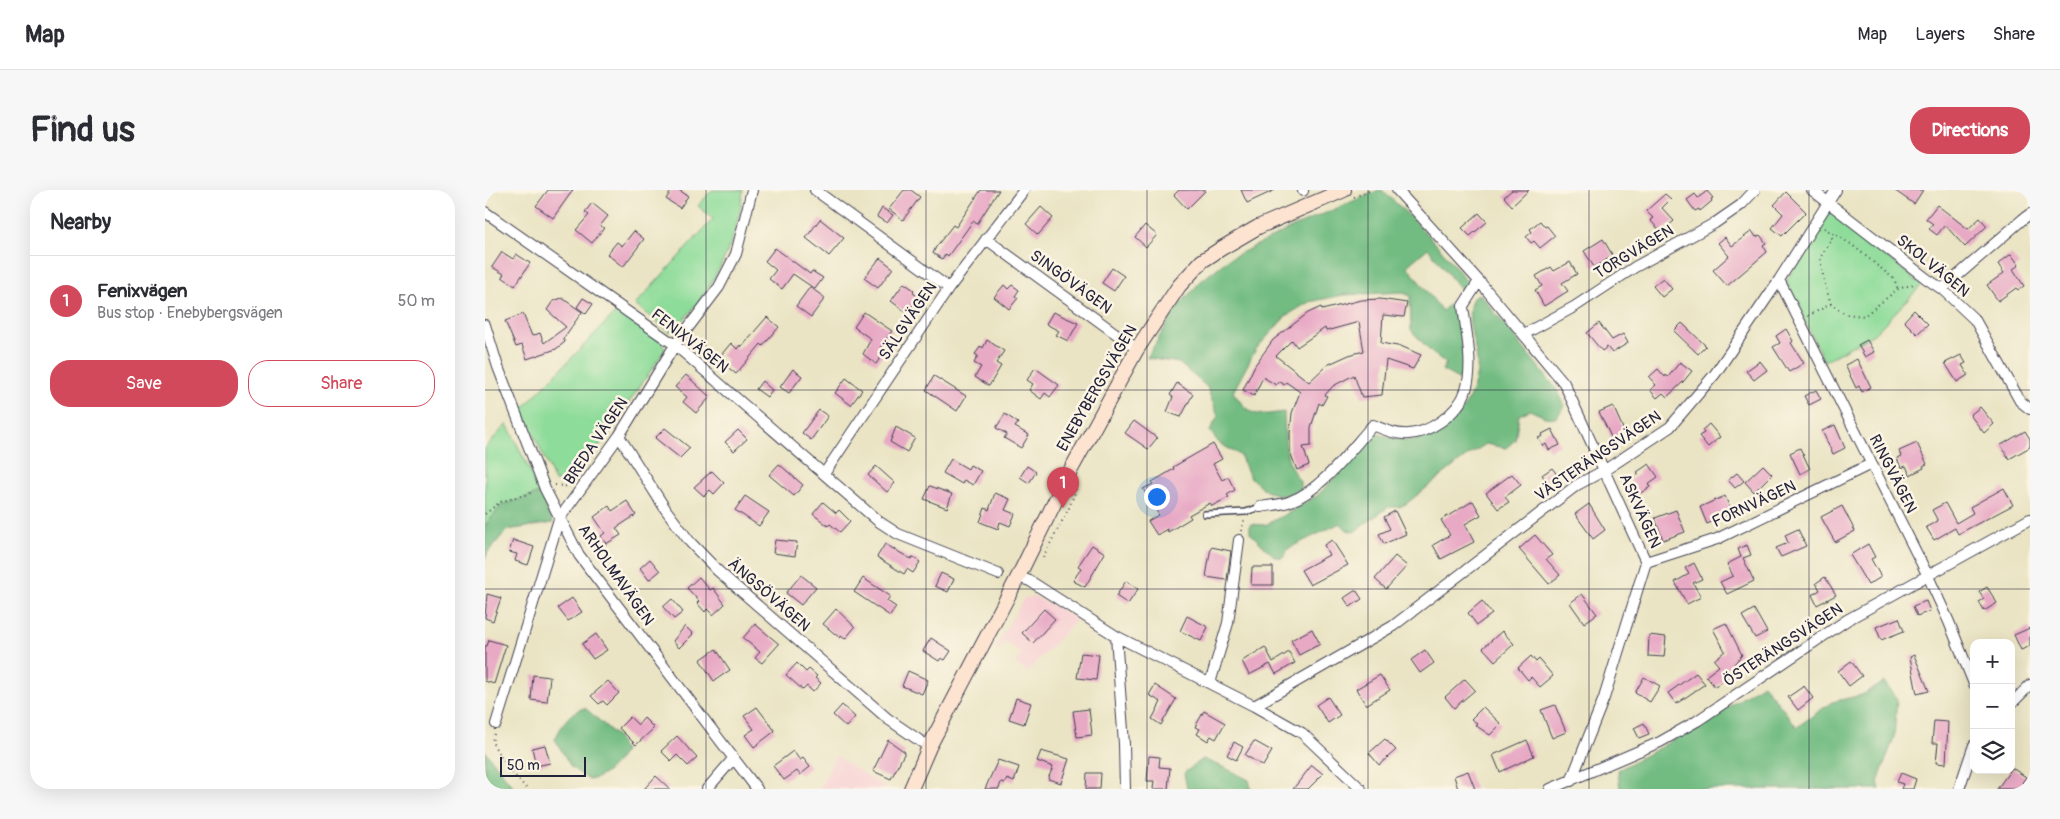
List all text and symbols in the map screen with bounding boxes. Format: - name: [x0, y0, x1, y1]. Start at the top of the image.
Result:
- text: Map: [25, 20, 65, 49]
- text: Map: [1858, 23, 1887, 46]
- text: Layers: [1915, 23, 1965, 46]
- text: Share: [1993, 23, 2035, 46]
- button: Directions: [1910, 107, 2030, 154]
- text: Find us: [30, 108, 135, 152]
- text: Nearby: [50, 209, 111, 236]
- street label: TORGVÄGEN: [1591, 220, 1677, 284]
- street label: SKOLVÄGEN: [1892, 230, 1974, 302]
- street label: SINGÖVÄGEN: [1026, 246, 1116, 318]
- street label: SÄLGVÄGEN: [875, 278, 941, 364]
- text: Fenixvägen: [97, 279, 187, 303]
- text: 1: [63, 291, 69, 311]
- text: 50 m: [398, 291, 435, 311]
- text: Bus stop · Enebybergsvägen: [97, 303, 283, 323]
- street label: FENIXVÄGEN: [647, 304, 733, 378]
- street label: ENEBYBERGSVÄGEN: [1053, 321, 1141, 455]
- button: Save: [50, 360, 238, 407]
- button: Share: [248, 360, 435, 407]
- street label: BREDA VÄGEN: [559, 394, 633, 488]
- street label: VÄSTERÄNGSVÄGEN: [1531, 406, 1665, 506]
- street label: RINGVÄGEN: [1865, 431, 1921, 517]
- pin: 1: [1047, 467, 1079, 508]
- street label: ASKVÄGEN: [1615, 470, 1665, 552]
- street label: FORNVÄGEN: [1709, 476, 1799, 532]
- your location: [1144, 484, 1170, 510]
- street label: ARHOLMAVÄGEN: [574, 520, 658, 630]
- street label: ÄNGSÖVÄGEN: [724, 554, 814, 636]
- street label: ÖSTERÄNGSVÄGEN: [1719, 599, 1847, 691]
- map controls: [1970, 639, 2015, 774]
- button: +: [1970, 639, 2015, 684]
- button: −: [1970, 684, 2015, 729]
- button: layers: [1970, 729, 2015, 774]
- scale bar: [500, 754, 586, 777]
- text: 50 m: [507, 757, 540, 774]

